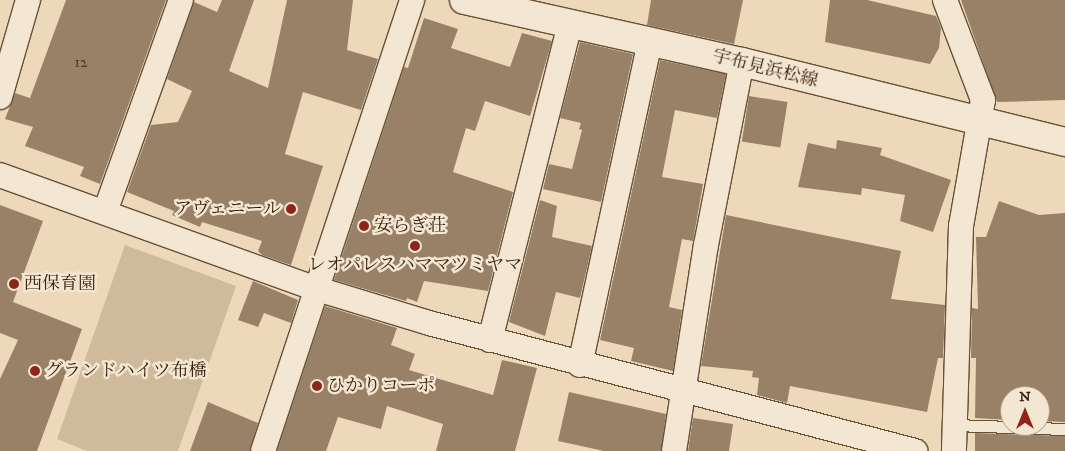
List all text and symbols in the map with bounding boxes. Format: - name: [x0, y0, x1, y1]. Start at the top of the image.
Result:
- street label: 宇布見浜松線: [710, 45, 820, 93]
- house number: 12: [75, 54, 87, 72]
- place label: アヴェニール: [173, 198, 281, 220]
- marker: アヴェニール: [285, 203, 297, 215]
- place label: 安らぎ荘: [374, 215, 446, 237]
- marker: 安らぎ荘: [358, 220, 370, 232]
- marker: レオパレスハママツミヤマ: [409, 240, 421, 252]
- place label: レオパレスハママツミヤマ: [307, 254, 523, 276]
- place label: 西保育園: [24, 273, 96, 295]
- marker: 西保育園: [8, 278, 20, 290]
- place label: グランドハイツ布橋: [45, 360, 207, 382]
- marker: グランドハイツ布橋: [29, 365, 41, 377]
- place label: ひかりコーポ: [327, 375, 435, 397]
- marker: ひかりコーポ: [311, 380, 323, 392]
- north arrow: [1000, 386, 1050, 436]
- text: N: [1019, 388, 1031, 406]

